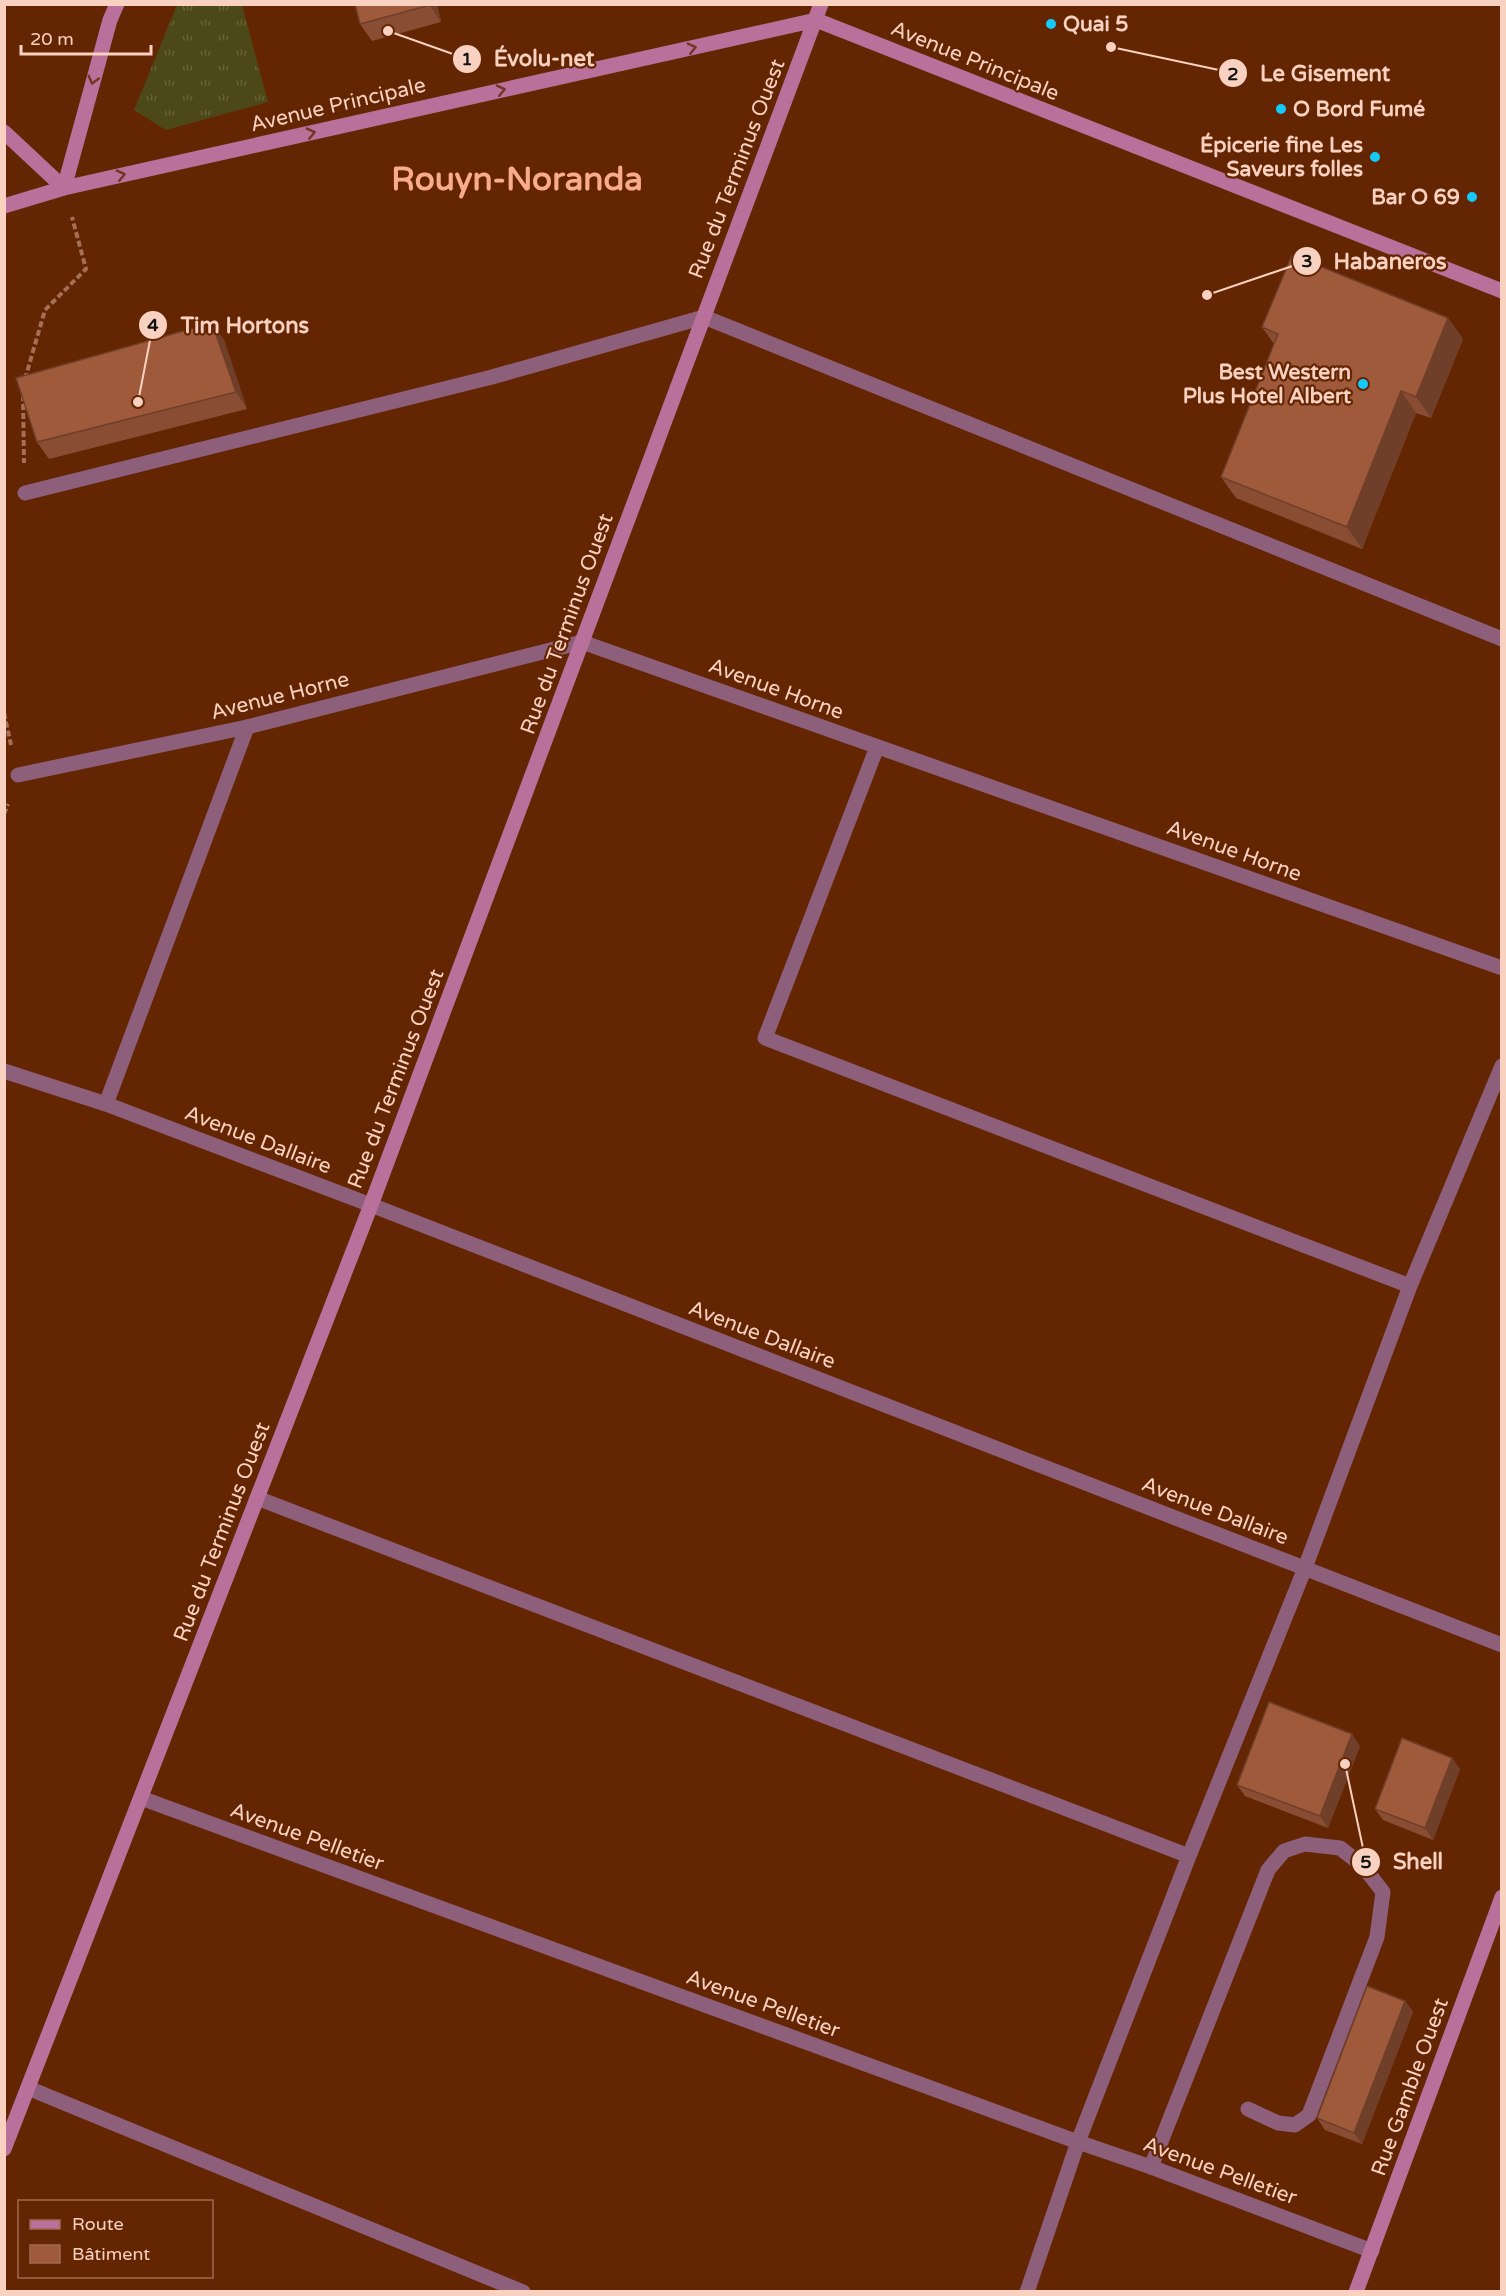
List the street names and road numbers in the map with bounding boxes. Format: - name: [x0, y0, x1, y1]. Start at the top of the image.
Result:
- street label: Avenue Principale: [887, 16, 1063, 106]
- street label: Rue du Terminus Ouest: [684, 56, 790, 282]
- street label: Avenue Principale: [248, 73, 428, 137]
- street label: Rue du Terminus Ouest: [515, 510, 619, 738]
- street label: Avenue Horne: [705, 653, 847, 725]
- street label: Avenue Horne: [208, 667, 352, 725]
- street label: Avenue Horne: [1163, 815, 1305, 887]
- street label: Rue du Terminus Ouest: [343, 966, 449, 1192]
- street label: Avenue Dallaire: [181, 1101, 335, 1179]
- street label: Avenue Dallaire: [685, 1296, 839, 1374]
- street label: Rue du Terminus Ouest: [169, 1419, 275, 1645]
- street label: Avenue Dallaire: [1138, 1472, 1292, 1550]
- street label: Avenue Pelletier: [227, 1798, 387, 1876]
- street label: Avenue Pelletier: [683, 1965, 843, 2043]
- street label: Rue Gamble Ouest: [1366, 1995, 1454, 2179]
- street label: Avenue Pelletier: [1140, 2132, 1300, 2210]

